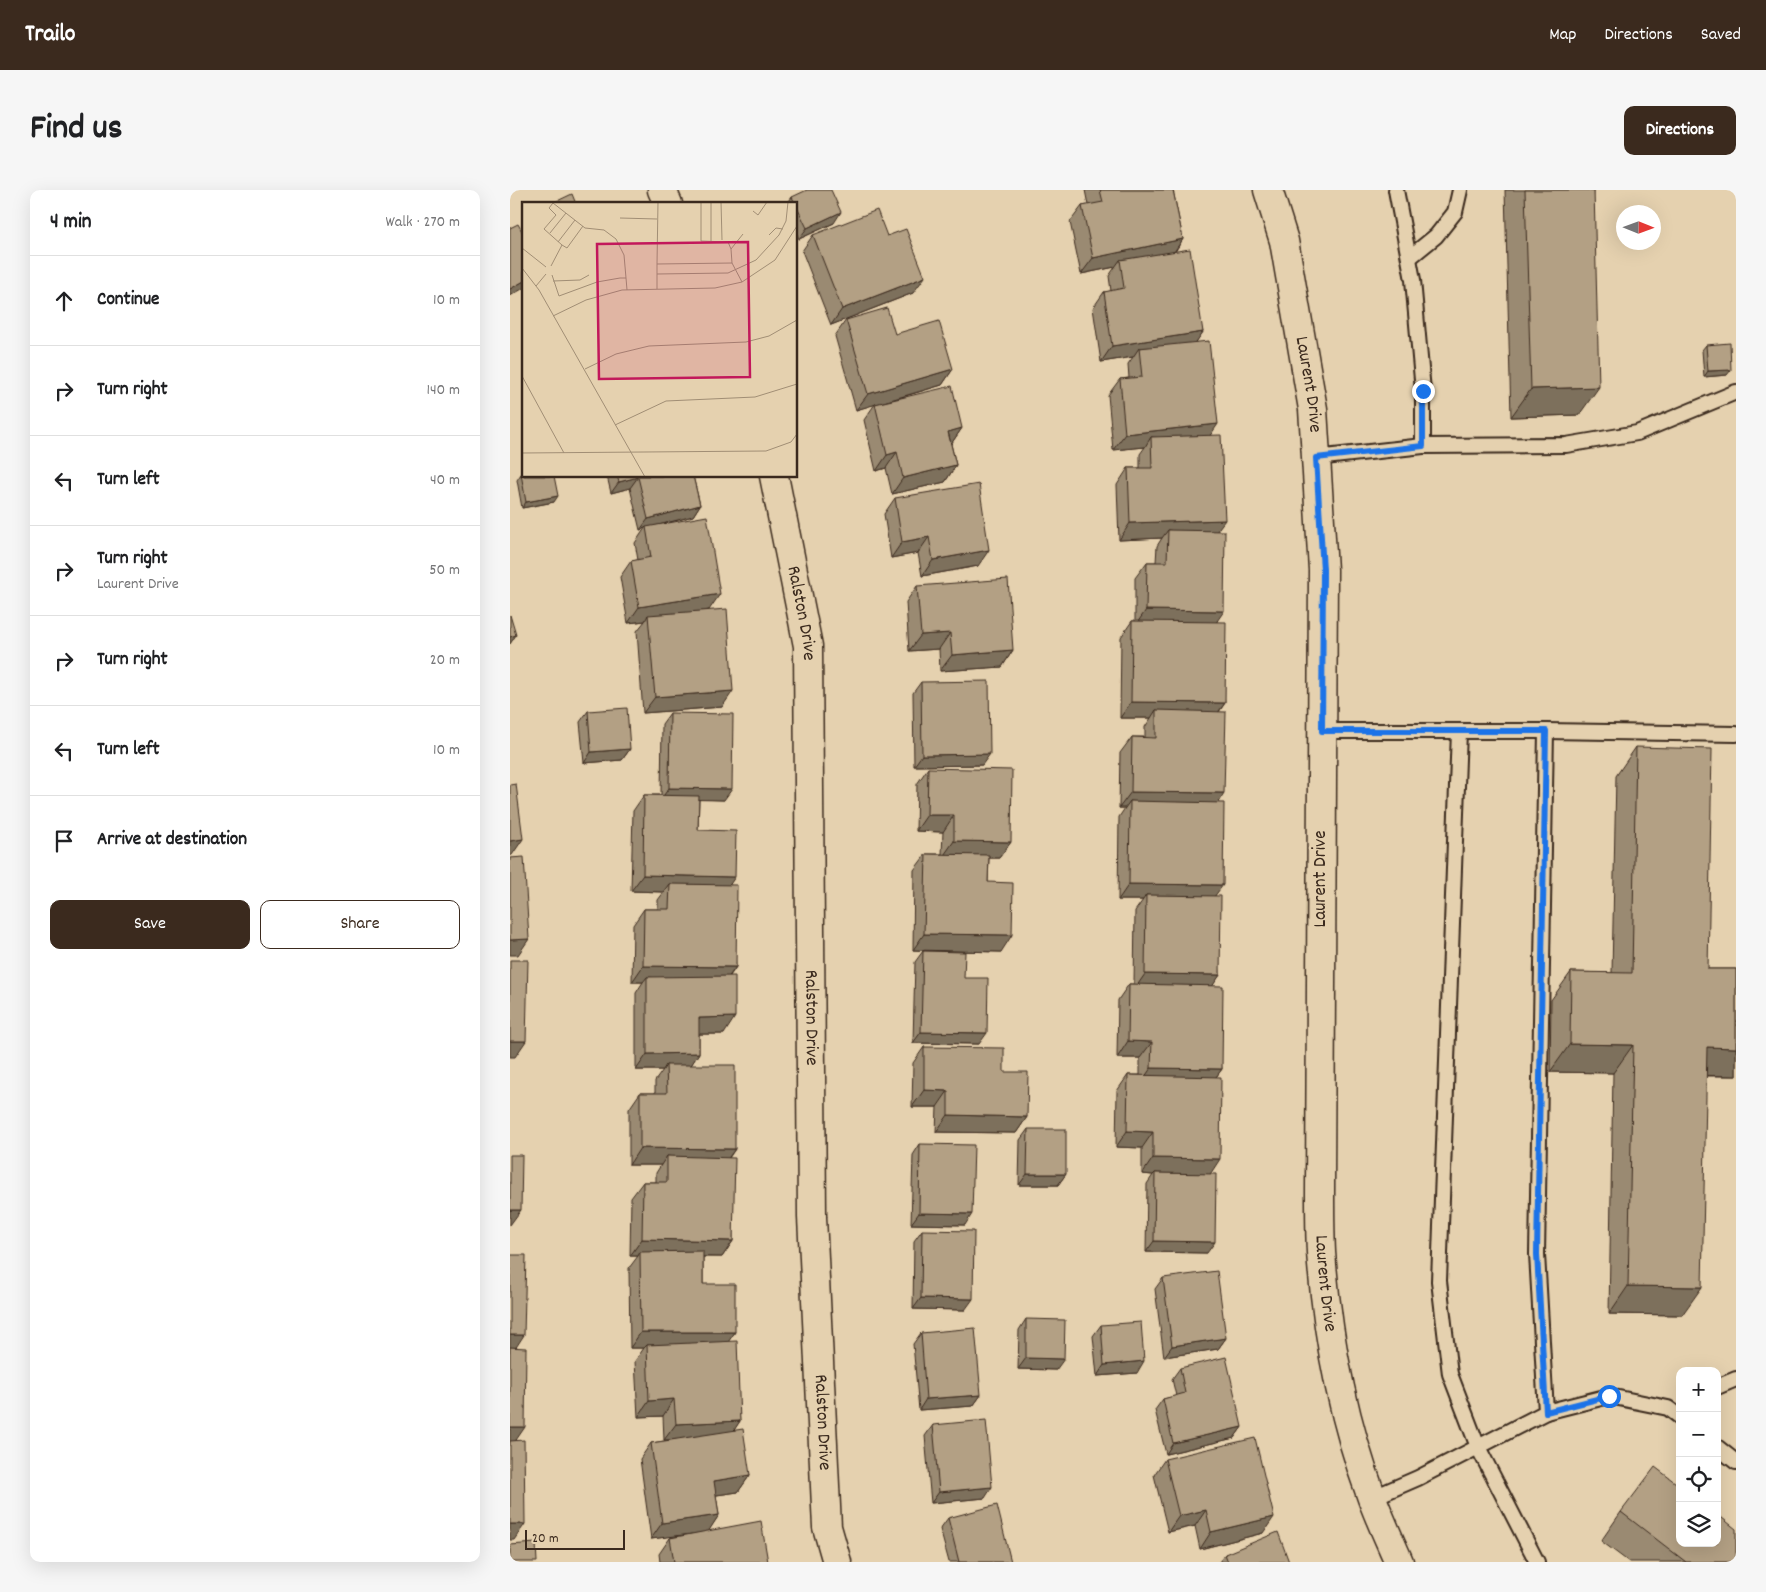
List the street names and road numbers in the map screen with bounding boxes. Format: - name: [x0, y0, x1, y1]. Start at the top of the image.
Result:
- street label: Laurent Drive: [1287, 334, 1328, 433]
- street label: Ralston Drive: [779, 564, 822, 661]
- street label: Laurent Drive: [1308, 830, 1335, 928]
- street label: Ralston Drive: [797, 970, 824, 1066]
- street label: Laurent Drive: [1307, 1235, 1343, 1334]
- street label: Ralston Drive: [806, 1374, 838, 1471]

